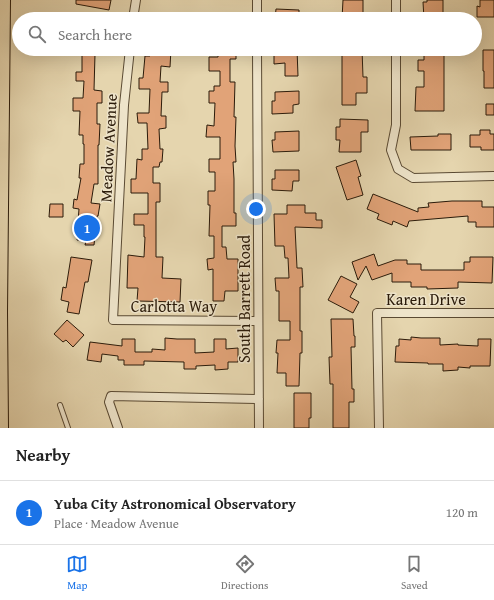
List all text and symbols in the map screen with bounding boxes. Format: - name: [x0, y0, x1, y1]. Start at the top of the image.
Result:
- search box: [12, 12, 482, 56]
- icon: search: [26, 23, 48, 45]
- text: Search here: [58, 24, 132, 45]
- street label: Meadow Avenue: [93, 93, 123, 203]
- your location: [246, 199, 266, 219]
- pin: 1: [74, 213, 100, 243]
- street label: South Barrett Road: [232, 234, 256, 363]
- street label: Karen Drive: [386, 287, 466, 311]
- street label: Carlotta Way: [131, 294, 217, 318]
- text: Nearby: [16, 442, 70, 467]
- text: Yuba City Astronomical Observatory: [54, 493, 296, 514]
- text: 1: [26, 503, 32, 522]
- text: 120 m: [446, 503, 478, 522]
- text: Place · Meadow Avenue: [54, 514, 179, 533]
- tab: Map: [66, 553, 88, 593]
- tab: Directions: [221, 553, 268, 593]
- tab: Saved: [401, 553, 428, 593]

